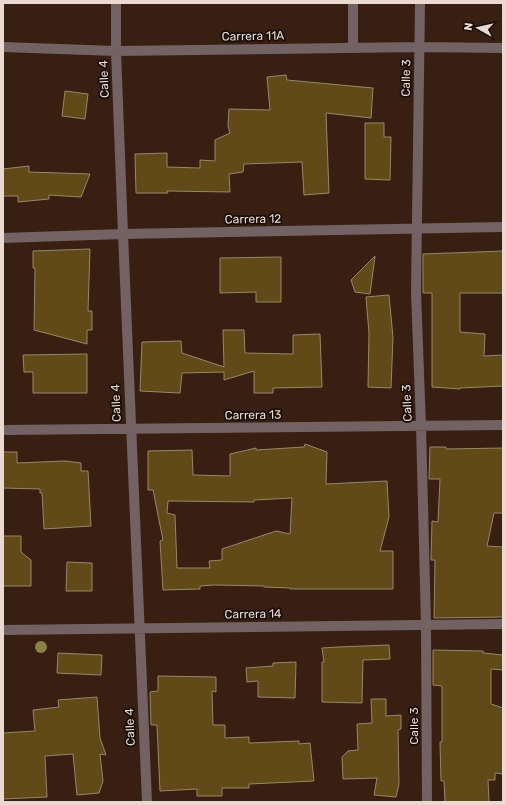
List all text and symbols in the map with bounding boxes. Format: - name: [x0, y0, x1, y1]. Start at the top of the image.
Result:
- north arrow: [458, 8, 498, 48]
- text: N: [462, 22, 476, 32]
- street label: Carrera 11A: [222, 28, 284, 44]
- street label: Calle 4: [96, 59, 112, 98]
- street label: Calle 3: [399, 59, 413, 97]
- street label: Carrera 12: [225, 212, 281, 226]
- street label: Calle 4: [108, 383, 124, 422]
- street label: Calle 3: [399, 384, 415, 422]
- street label: Carrera 13: [225, 408, 281, 422]
- street label: Carrera 14: [224, 606, 282, 621]
- street label: Calle 4: [122, 707, 138, 746]
- street label: Calle 3: [407, 707, 421, 745]

